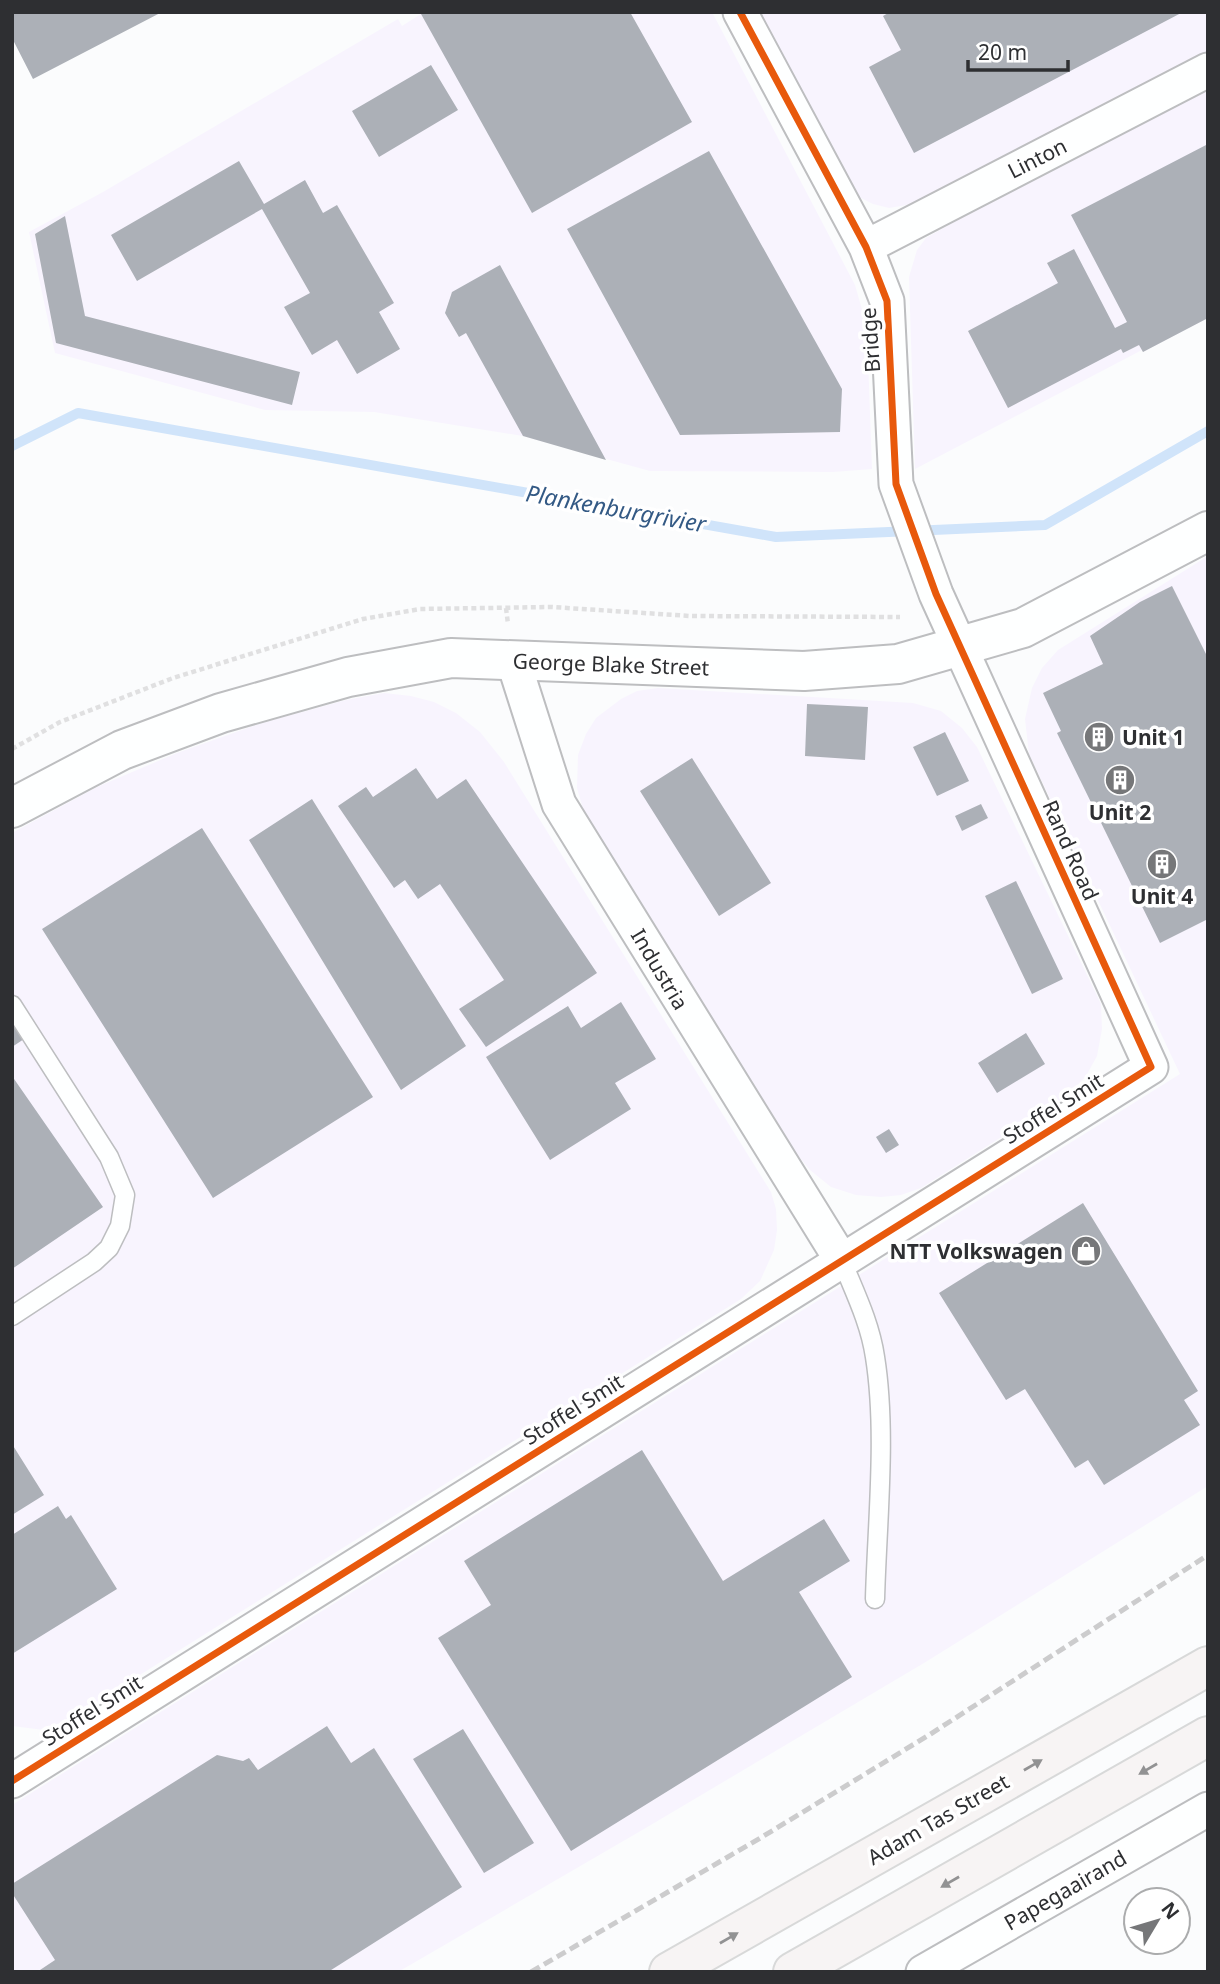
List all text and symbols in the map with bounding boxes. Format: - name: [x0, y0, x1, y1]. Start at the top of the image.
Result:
- scale bar: [968, 28, 1068, 72]
- text: 20 m: [978, 38, 1027, 66]
- street label: Linton: [1003, 131, 1071, 185]
- street label: Bridge: [854, 306, 886, 374]
- water label: Plankenburgrivier: [523, 476, 709, 540]
- street label: George Blake Street: [512, 647, 710, 681]
- building icon: Unit 1: [1082, 720, 1116, 754]
- place label: Unit 1: [1122, 723, 1184, 751]
- building icon: Unit 2: [1103, 763, 1137, 797]
- street label: Rand Road: [1037, 796, 1105, 904]
- place label: Unit 2: [1089, 798, 1151, 826]
- building icon: Unit 4: [1145, 847, 1179, 881]
- place label: Unit 4: [1131, 882, 1193, 910]
- street label: Industria: [625, 923, 695, 1015]
- street label: Stoffel Smit: [998, 1066, 1109, 1150]
- shop icon: NTT Volkswagen: [1069, 1234, 1103, 1268]
- place label: NTT Volkswagen: [890, 1237, 1063, 1265]
- street label: Stoffel Smit: [518, 1367, 629, 1451]
- street label: Stoffel Smit: [37, 1668, 148, 1752]
- one-way arrow: [1023, 1759, 1043, 1771]
- one-way arrow: [1139, 1763, 1158, 1775]
- street label: Adam Tas Street: [862, 1767, 1014, 1871]
- street label: Papegaairand: [999, 1844, 1131, 1936]
- one-way arrow: [941, 1876, 960, 1888]
- north arrow: [1122, 1886, 1192, 1956]
- text: N: [1155, 1896, 1185, 1925]
- one-way arrow: [719, 1932, 738, 1944]

